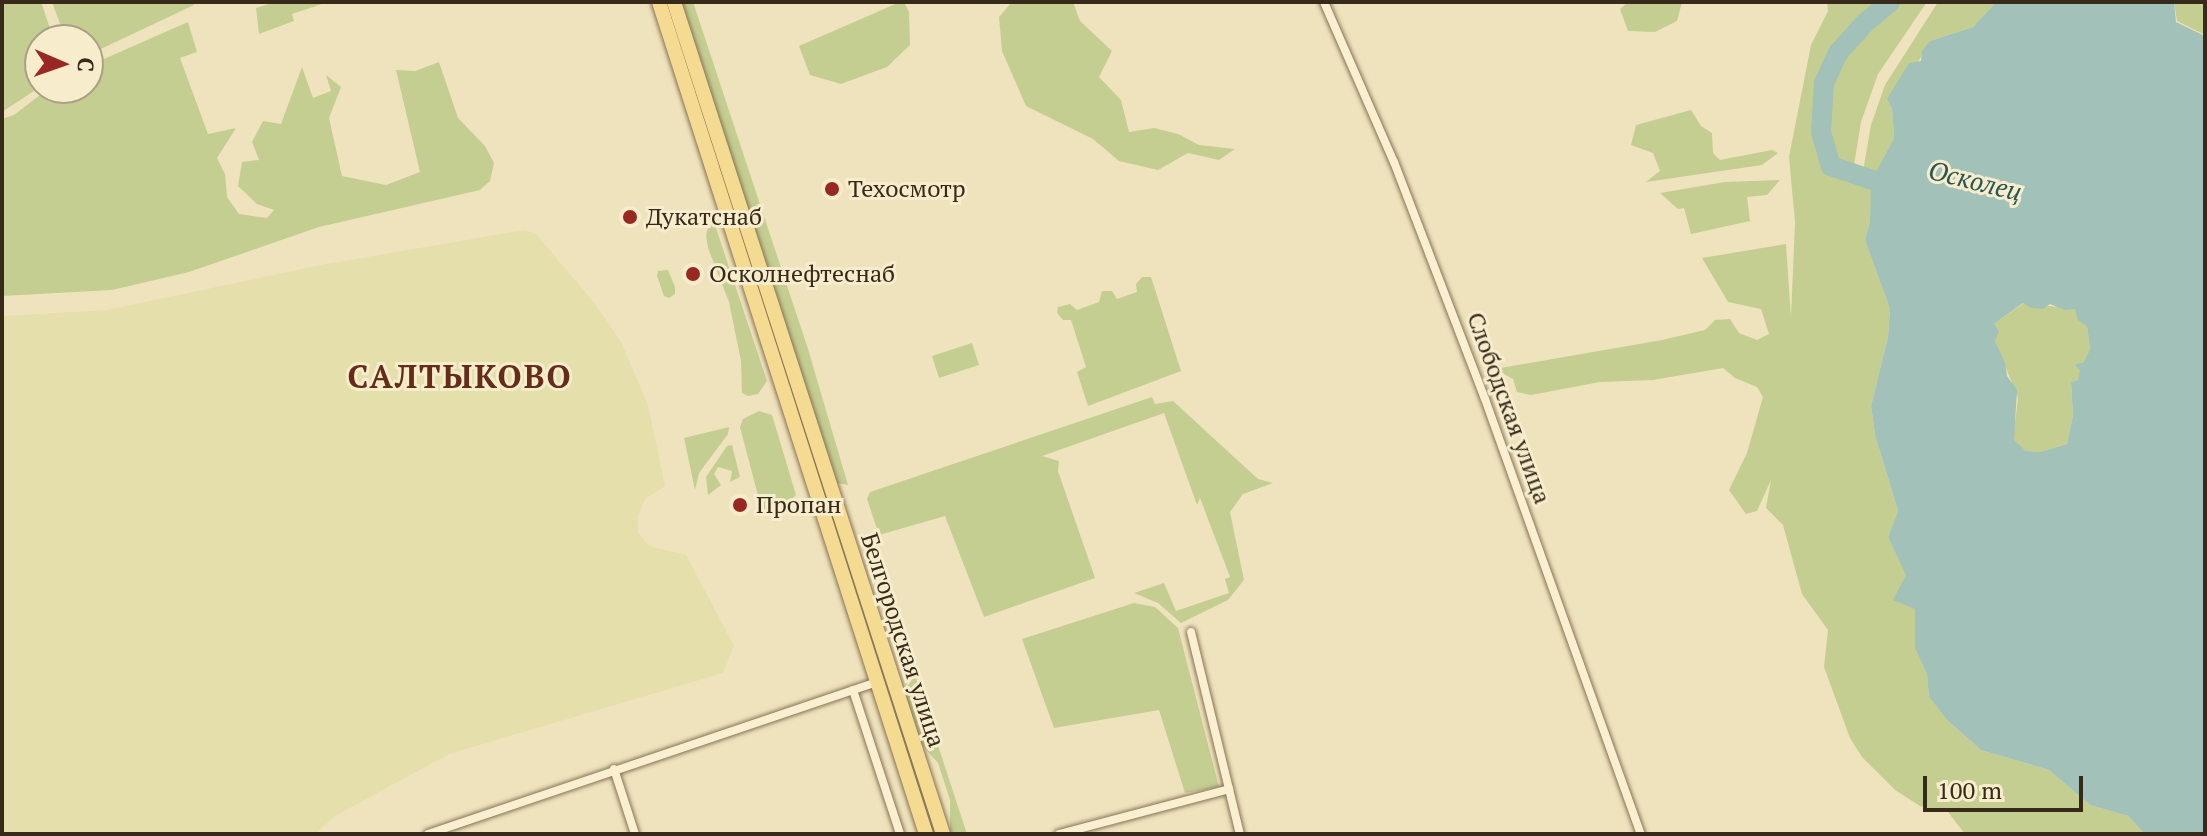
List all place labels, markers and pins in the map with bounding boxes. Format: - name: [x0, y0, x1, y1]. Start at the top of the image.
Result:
- place label: Техосмотр: [848, 175, 966, 203]
- marker: Техосмотр: [823, 180, 841, 198]
- place label: Дукатснаб: [646, 203, 762, 231]
- marker: Дукатснаб: [621, 208, 639, 226]
- place label: Осколнефтеснаб: [709, 260, 895, 288]
- marker: Осколнефтеснаб: [684, 265, 702, 283]
- place label: Пропан: [756, 491, 842, 519]
- marker: Пропан: [731, 496, 749, 514]

